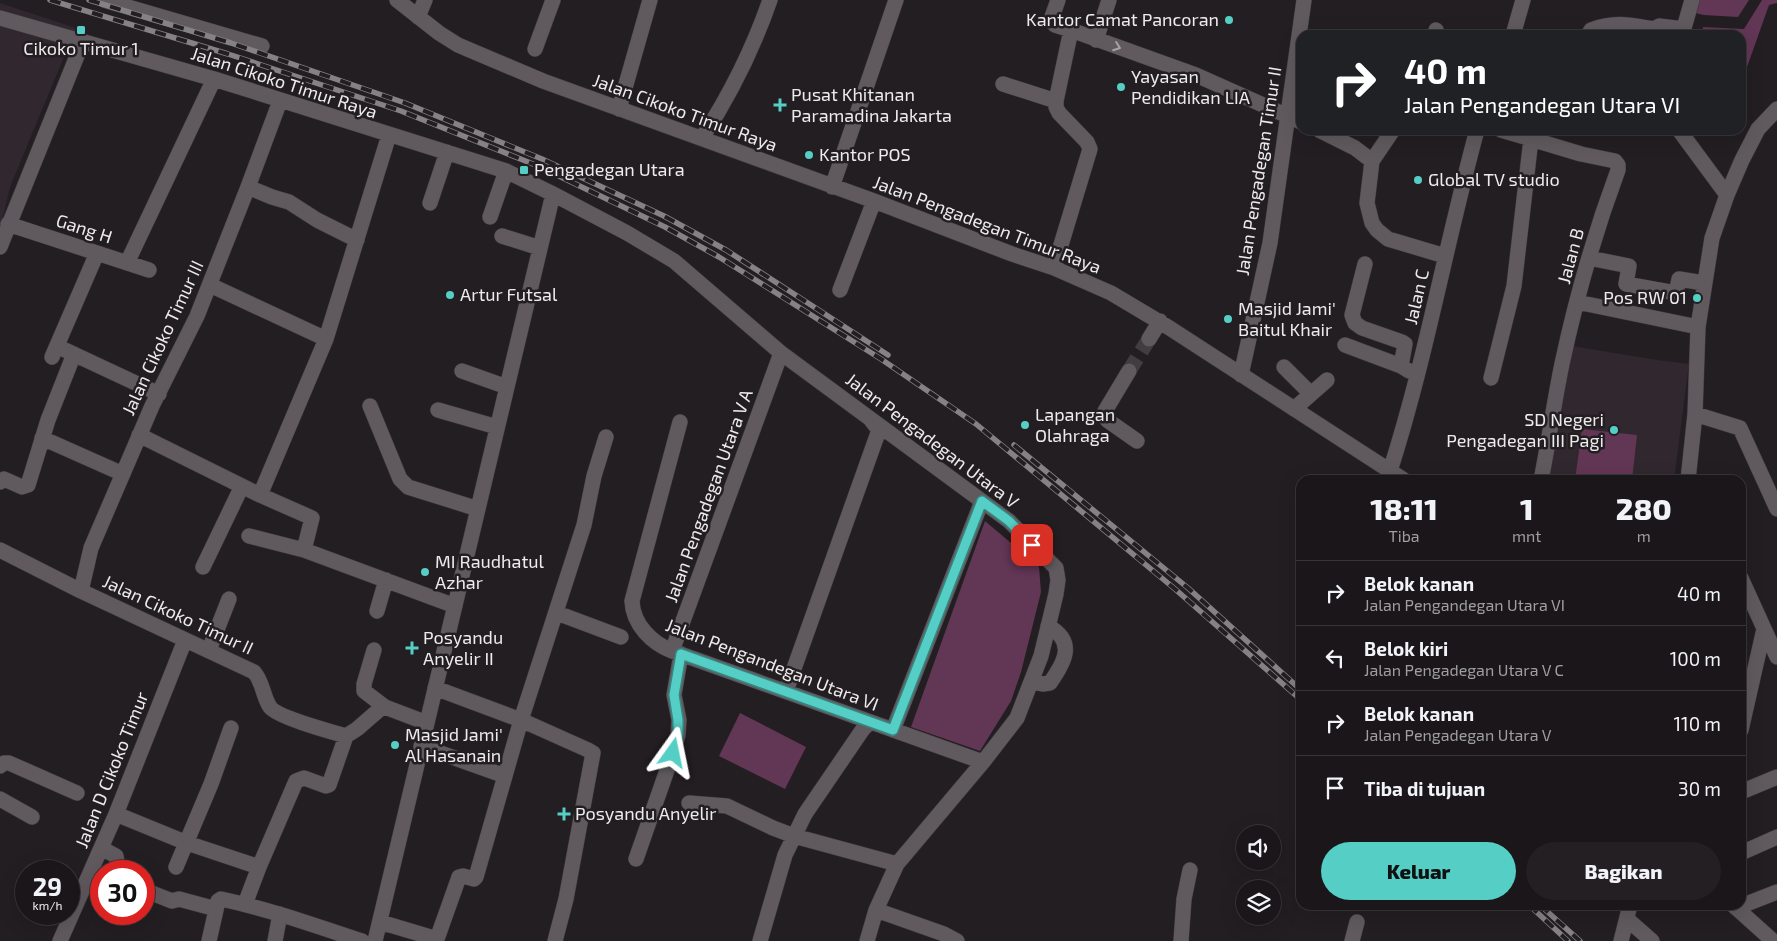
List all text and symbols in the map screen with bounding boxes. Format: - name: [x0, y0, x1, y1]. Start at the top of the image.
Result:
- place label: Kantor Camat Pancoran: [1026, 8, 1219, 30]
- marker: Kantor Camat Pancoran: [1223, 14, 1235, 26]
- marker: Cikoko Timur 1: [75, 24, 87, 36]
- place label: Cikoko Timur 1: [23, 37, 139, 59]
- one-way arrow: [1112, 41, 1121, 51]
- street label: Jalan Cikoko Timur Raya: [188, 42, 380, 123]
- text: 40 m: [1404, 49, 1487, 91]
- icon: right: [1321, 50, 1386, 115]
- place label: Yayasan Pendidikan LIA: [1131, 65, 1251, 108]
- street label: Jalan Pengadegan Timur II: [1231, 65, 1285, 277]
- street label: Jalan Cikoko Timur Raya: [590, 68, 780, 156]
- marker: Yayasan Pendidikan LIA: [1115, 81, 1127, 93]
- place label: Pusat Khitanan Paramadina Jakarta: [791, 83, 952, 126]
- text: Jalan Pengandegan Utara VI: [1404, 91, 1680, 117]
- marker: Pusat Khitanan Paramadina Jakarta: [773, 98, 787, 112]
- place label: Kantor POS: [819, 143, 911, 165]
- marker: Kantor POS: [803, 149, 815, 161]
- place label: Pengadegan Utara: [534, 158, 685, 180]
- marker: Pengadegan Utara: [518, 164, 530, 176]
- place label: Global TV studio: [1428, 168, 1560, 190]
- street label: Jalan Pengadegan Timur Raya: [870, 170, 1104, 278]
- marker: Global TV studio: [1412, 174, 1424, 186]
- street label: Gang H: [53, 209, 115, 247]
- street label: Jalan B: [1552, 225, 1588, 286]
- street label: Jalan Cikoko Timur III: [117, 257, 208, 418]
- street label: Jalan C: [1399, 267, 1433, 327]
- place label: Artur Futsal: [460, 283, 558, 305]
- place label: Pos RW 01: [1603, 286, 1687, 308]
- marker: Artur Futsal: [444, 289, 456, 301]
- marker: Pos RW 01: [1691, 292, 1703, 304]
- place label: Masjid Jami' Baitul Khair: [1238, 297, 1336, 340]
- marker: Masjid Jami' Baitul Khair: [1222, 313, 1234, 325]
- street label: Jalan Pengadegan Utara V: [842, 368, 1023, 512]
- street label: Jalan Pengadegan Utara V A: [659, 385, 757, 605]
- place label: Lapangan Olahraga: [1035, 403, 1115, 446]
- place label: SD Negeri Pengadegan III Pagi: [1446, 408, 1604, 451]
- marker: Lapangan Olahraga: [1019, 419, 1031, 431]
- marker: SD Negeri Pengadegan III Pagi: [1608, 424, 1620, 436]
- text: 18:11: [1370, 490, 1438, 526]
- text: 1: [1520, 490, 1534, 526]
- text: 280: [1616, 490, 1672, 526]
- pin: [1011, 524, 1053, 566]
- text: Tiba: [1388, 526, 1420, 545]
- text: mnt: [1512, 526, 1541, 545]
- text: m: [1637, 526, 1651, 545]
- icon: arrive: [1018, 531, 1046, 559]
- place label: MI Raudhatul Azhar: [435, 550, 545, 593]
- marker: MI Raudhatul Azhar: [419, 566, 431, 578]
- street label: Jalan Cikoko Timur II: [100, 570, 257, 659]
- text: Belok kanan: [1364, 572, 1474, 595]
- icon: right: [1321, 579, 1349, 607]
- text: 40 m: [1677, 582, 1721, 605]
- text: Jalan Pengandegan Utara VI: [1364, 595, 1565, 614]
- street label: Jalan Pengandegan Utara VI: [663, 613, 882, 715]
- place label: Posyandu Anyelir II: [423, 626, 503, 669]
- text: Belok kiri: [1364, 637, 1448, 660]
- marker: Posyandu Anyelir II: [405, 641, 419, 655]
- icon: left: [1321, 644, 1349, 672]
- text: 100 m: [1670, 647, 1721, 670]
- text: Jalan Pengadegan Utara V C: [1364, 660, 1564, 679]
- street label: Jalan D Cikoko Timur: [70, 688, 152, 851]
- text: Belok kanan: [1364, 702, 1474, 725]
- icon: right: [1321, 709, 1349, 737]
- text: 110 m: [1674, 712, 1721, 735]
- place label: Masjid Jami' Al Hasanain: [405, 723, 503, 766]
- text: Jalan Pengadegan Utara V: [1364, 725, 1551, 744]
- position arrow: [646, 726, 698, 778]
- marker: Masjid Jami' Al Hasanain: [389, 739, 401, 751]
- icon: arrive: [1321, 774, 1349, 802]
- text: Tiba di tujuan: [1364, 777, 1485, 800]
- text: 30 m: [1678, 777, 1721, 800]
- place label: Posyandu Anyelir: [575, 802, 717, 824]
- marker: Posyandu Anyelir: [557, 807, 571, 821]
- map controls: [1236, 825, 1281, 925]
- button: sound: [1236, 825, 1281, 870]
- button: Keluar: [1321, 842, 1516, 900]
- button: Bagikan: [1526, 842, 1721, 900]
- speed limit sign: 30: [90, 860, 155, 925]
- text: 29: [33, 871, 62, 901]
- button: layers: [1236, 880, 1281, 925]
- text: km/h: [33, 898, 62, 912]

